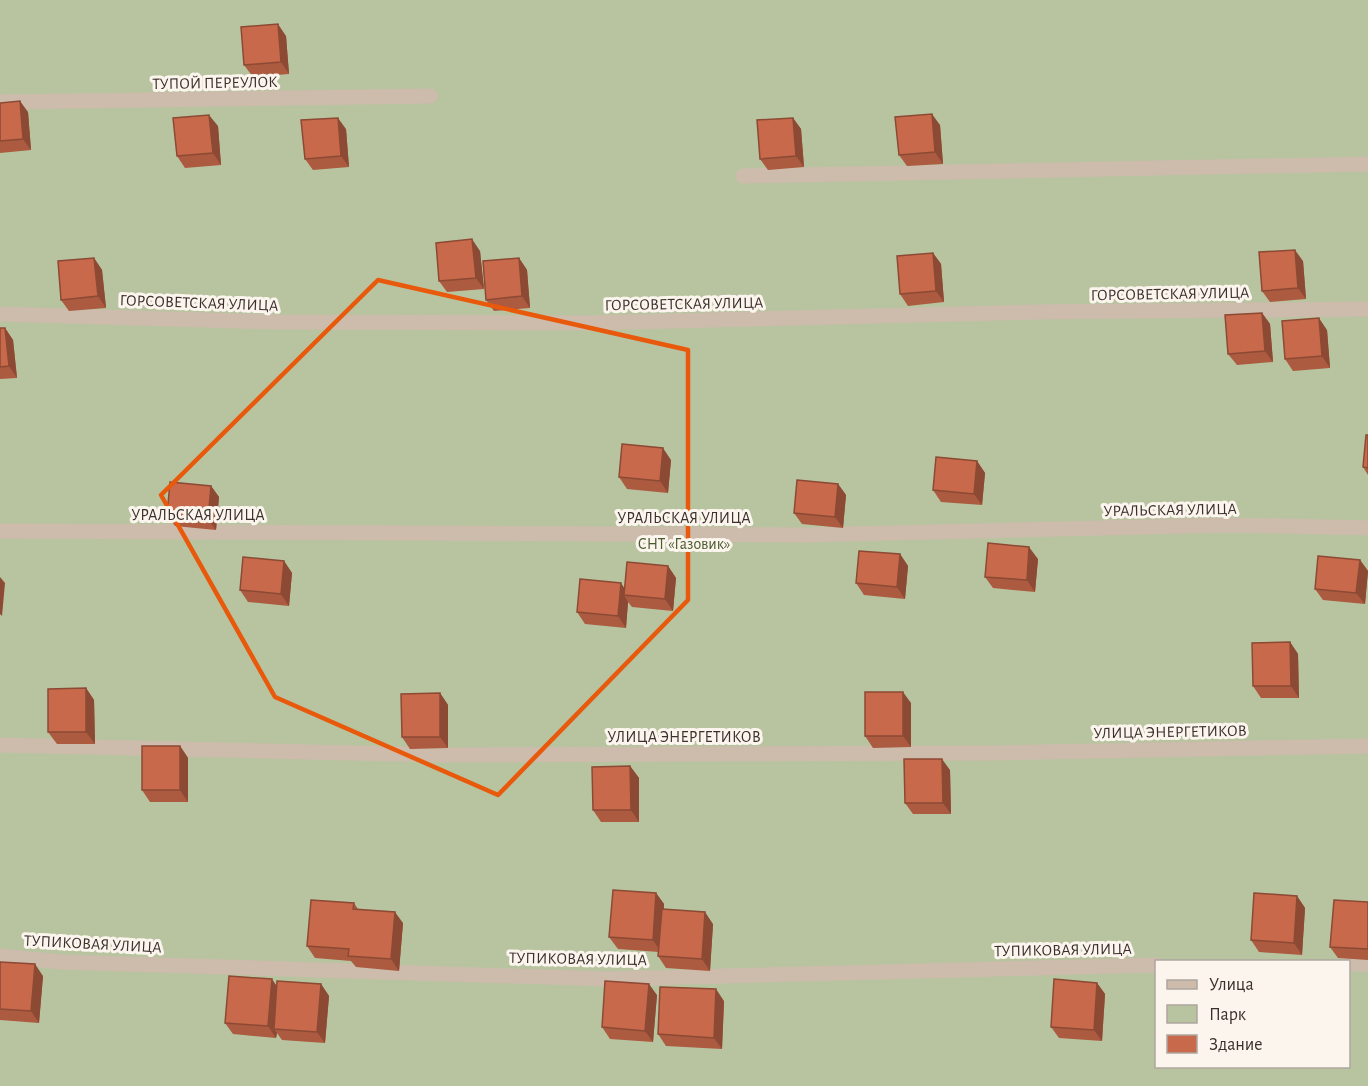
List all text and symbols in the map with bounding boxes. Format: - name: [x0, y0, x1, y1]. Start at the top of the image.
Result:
- street label: ТУПОЙ ПЕРЕУЛОК: [152, 73, 278, 92]
- street label: ГОРСОВЕТСКАЯ УЛИЦА: [1090, 285, 1250, 303]
- street label: ГОРСОВЕТСКАЯ УЛИЦА: [119, 292, 279, 314]
- street label: ГОРСОВЕТСКАЯ УЛИЦА: [604, 295, 764, 313]
- street label: УРАЛЬСКАЯ УЛИЦА: [1103, 501, 1237, 519]
- street label: УРАЛЬСКАЯ УЛИЦА: [131, 507, 265, 523]
- street label: УРАЛЬСКАЯ УЛИЦА: [617, 510, 751, 526]
- park label: СНТ «Газовик»: [638, 536, 730, 552]
- street label: УЛИЦА ЭНЕРГЕТИКОВ: [1093, 723, 1247, 741]
- street label: УЛИЦА ЭНЕРГЕТИКОВ: [607, 729, 761, 745]
- street label: ТУПИКОВАЯ УЛИЦА: [24, 932, 163, 956]
- street label: ТУПИКОВАЯ УЛИЦА: [994, 941, 1133, 959]
- street label: ТУПИКОВАЯ УЛИЦА: [509, 950, 648, 968]
- legend: [1155, 960, 1350, 1068]
- text: Улица: [1209, 976, 1254, 994]
- text: Парк: [1209, 1006, 1247, 1024]
- text: Здание: [1209, 1036, 1263, 1054]

